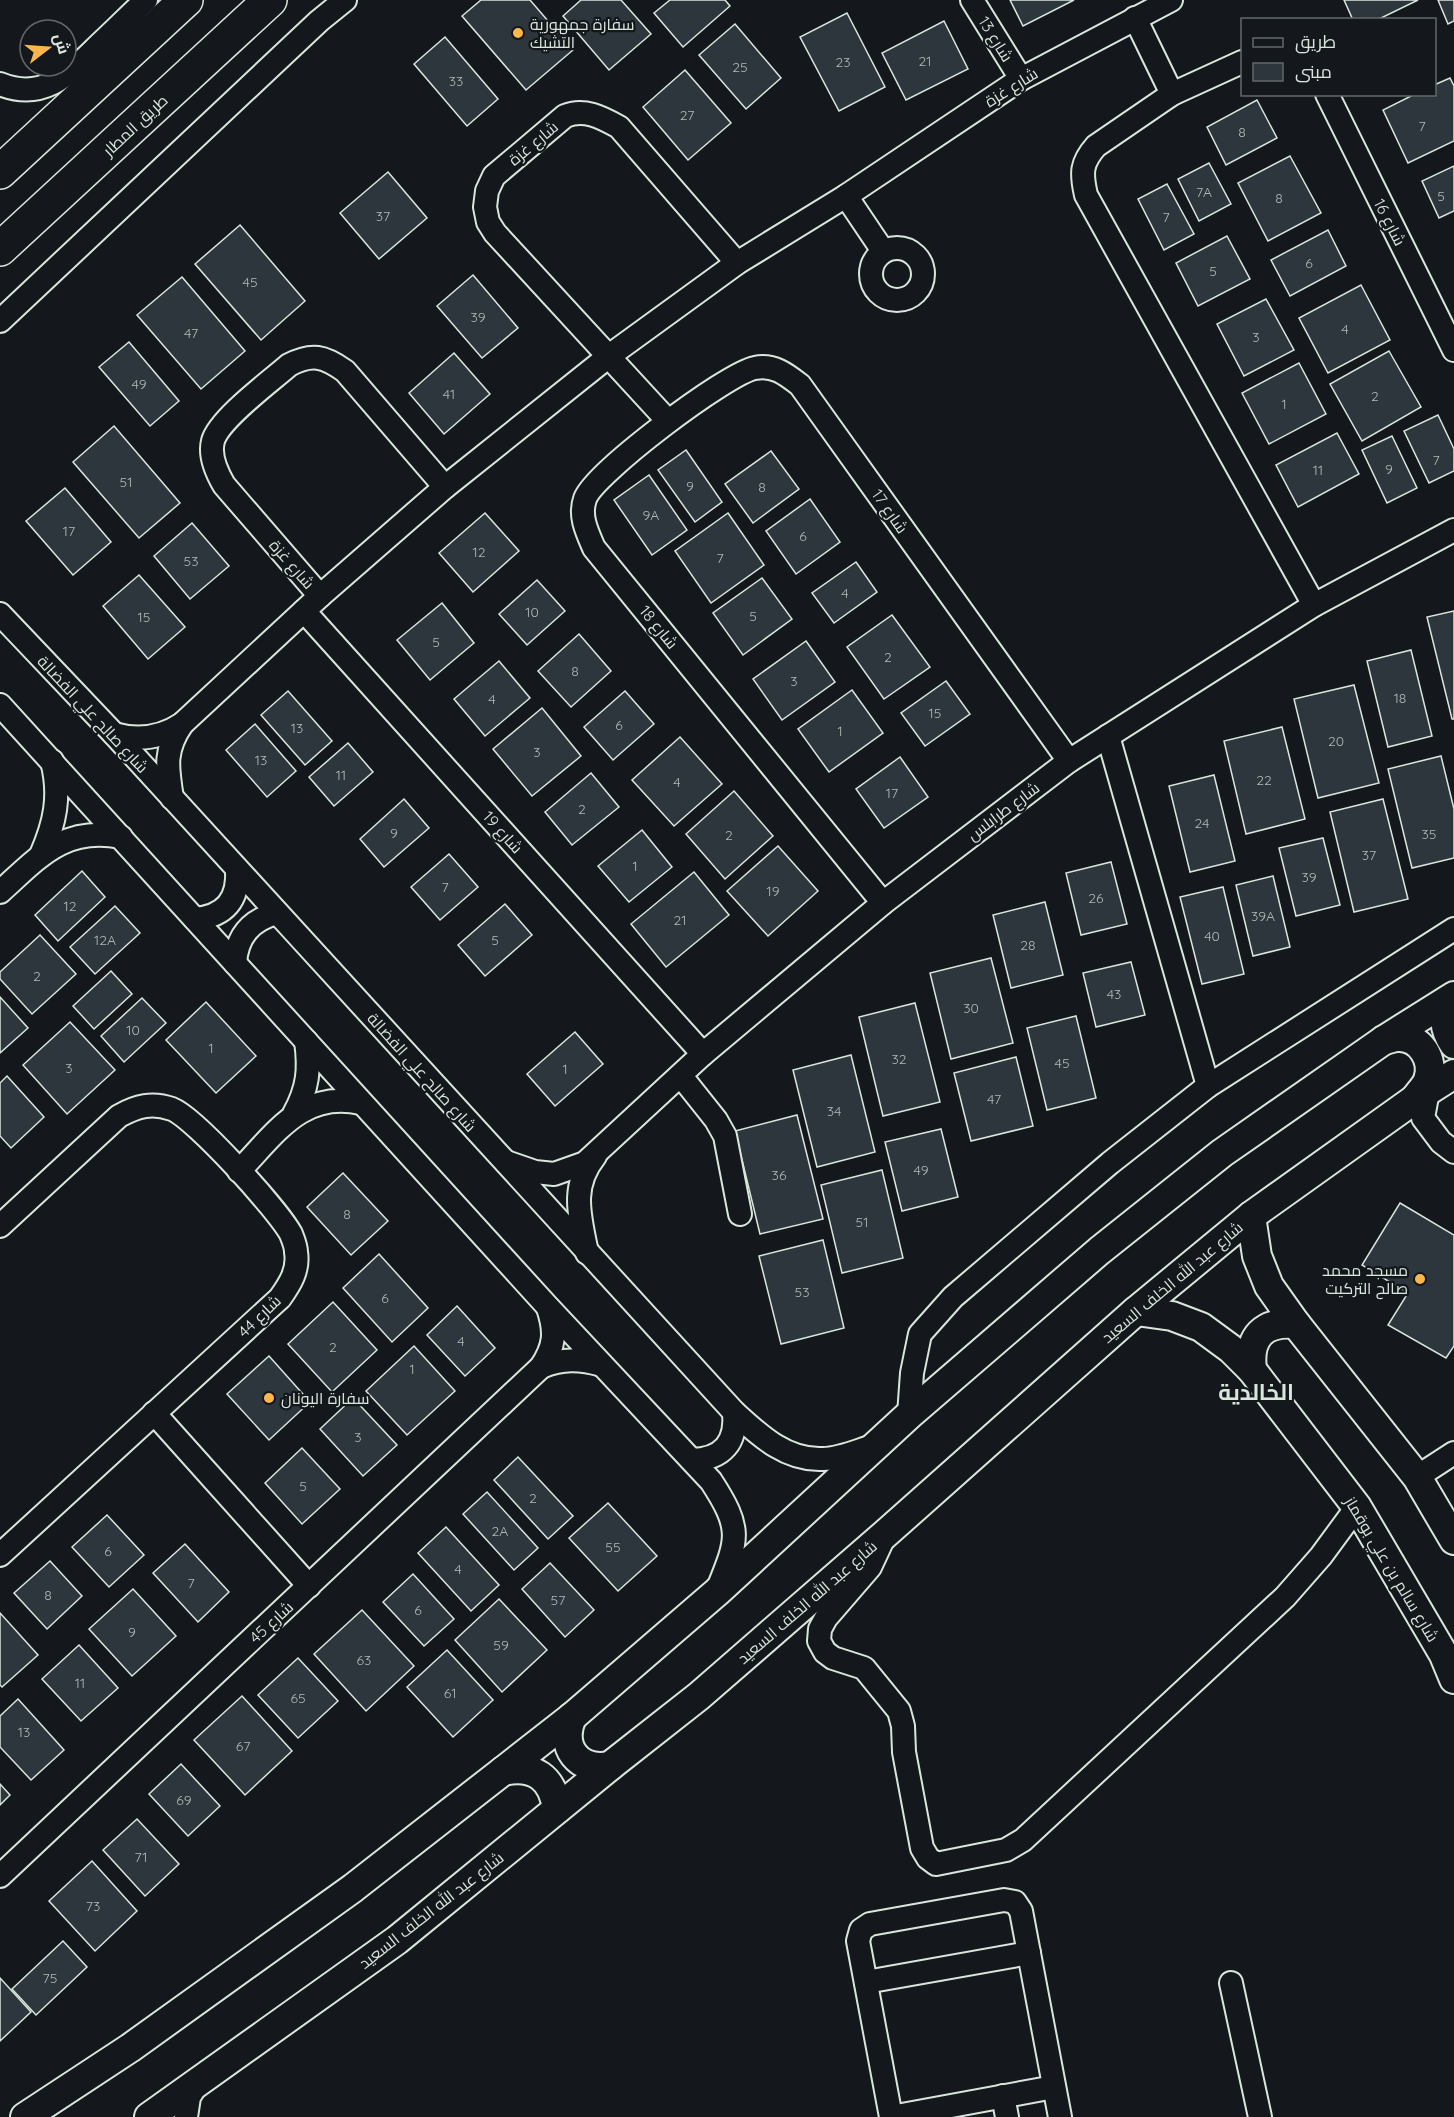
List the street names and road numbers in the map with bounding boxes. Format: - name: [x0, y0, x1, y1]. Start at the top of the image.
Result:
- street label: شارع 13: [973, 13, 1018, 66]
- street label: شارع غزة: [981, 63, 1042, 113]
- street label: طريق المطار: [98, 90, 172, 161]
- street label: شارع غزة: [504, 116, 563, 171]
- street label: شارع 16: [1368, 195, 1410, 250]
- street label: شارع 17: [866, 485, 912, 538]
- street label: شارع غزة: [264, 535, 319, 594]
- street label: شارع 18: [634, 601, 682, 654]
- street label: شارع صالح علي الفضالة: [30, 651, 153, 780]
- street label: شارع طرابلس: [963, 777, 1044, 846]
- street label: شارع 19: [477, 807, 527, 859]
- street label: شارع صالح علي الفضالة: [360, 1008, 481, 1138]
- street label: شارع عبد الله الخلف السعيد: [1097, 1217, 1248, 1349]
- street label: شارع 44: [233, 1291, 286, 1343]
- street label: شارع سالم بن علي بوقماز: [1337, 1492, 1443, 1647]
- street label: شارع عبد الله الخلف السعيد: [733, 1536, 882, 1670]
- street label: شارع 45: [245, 1597, 298, 1649]
- street label: شارع عبد الله الخلف السعيد: [355, 1847, 509, 1974]

